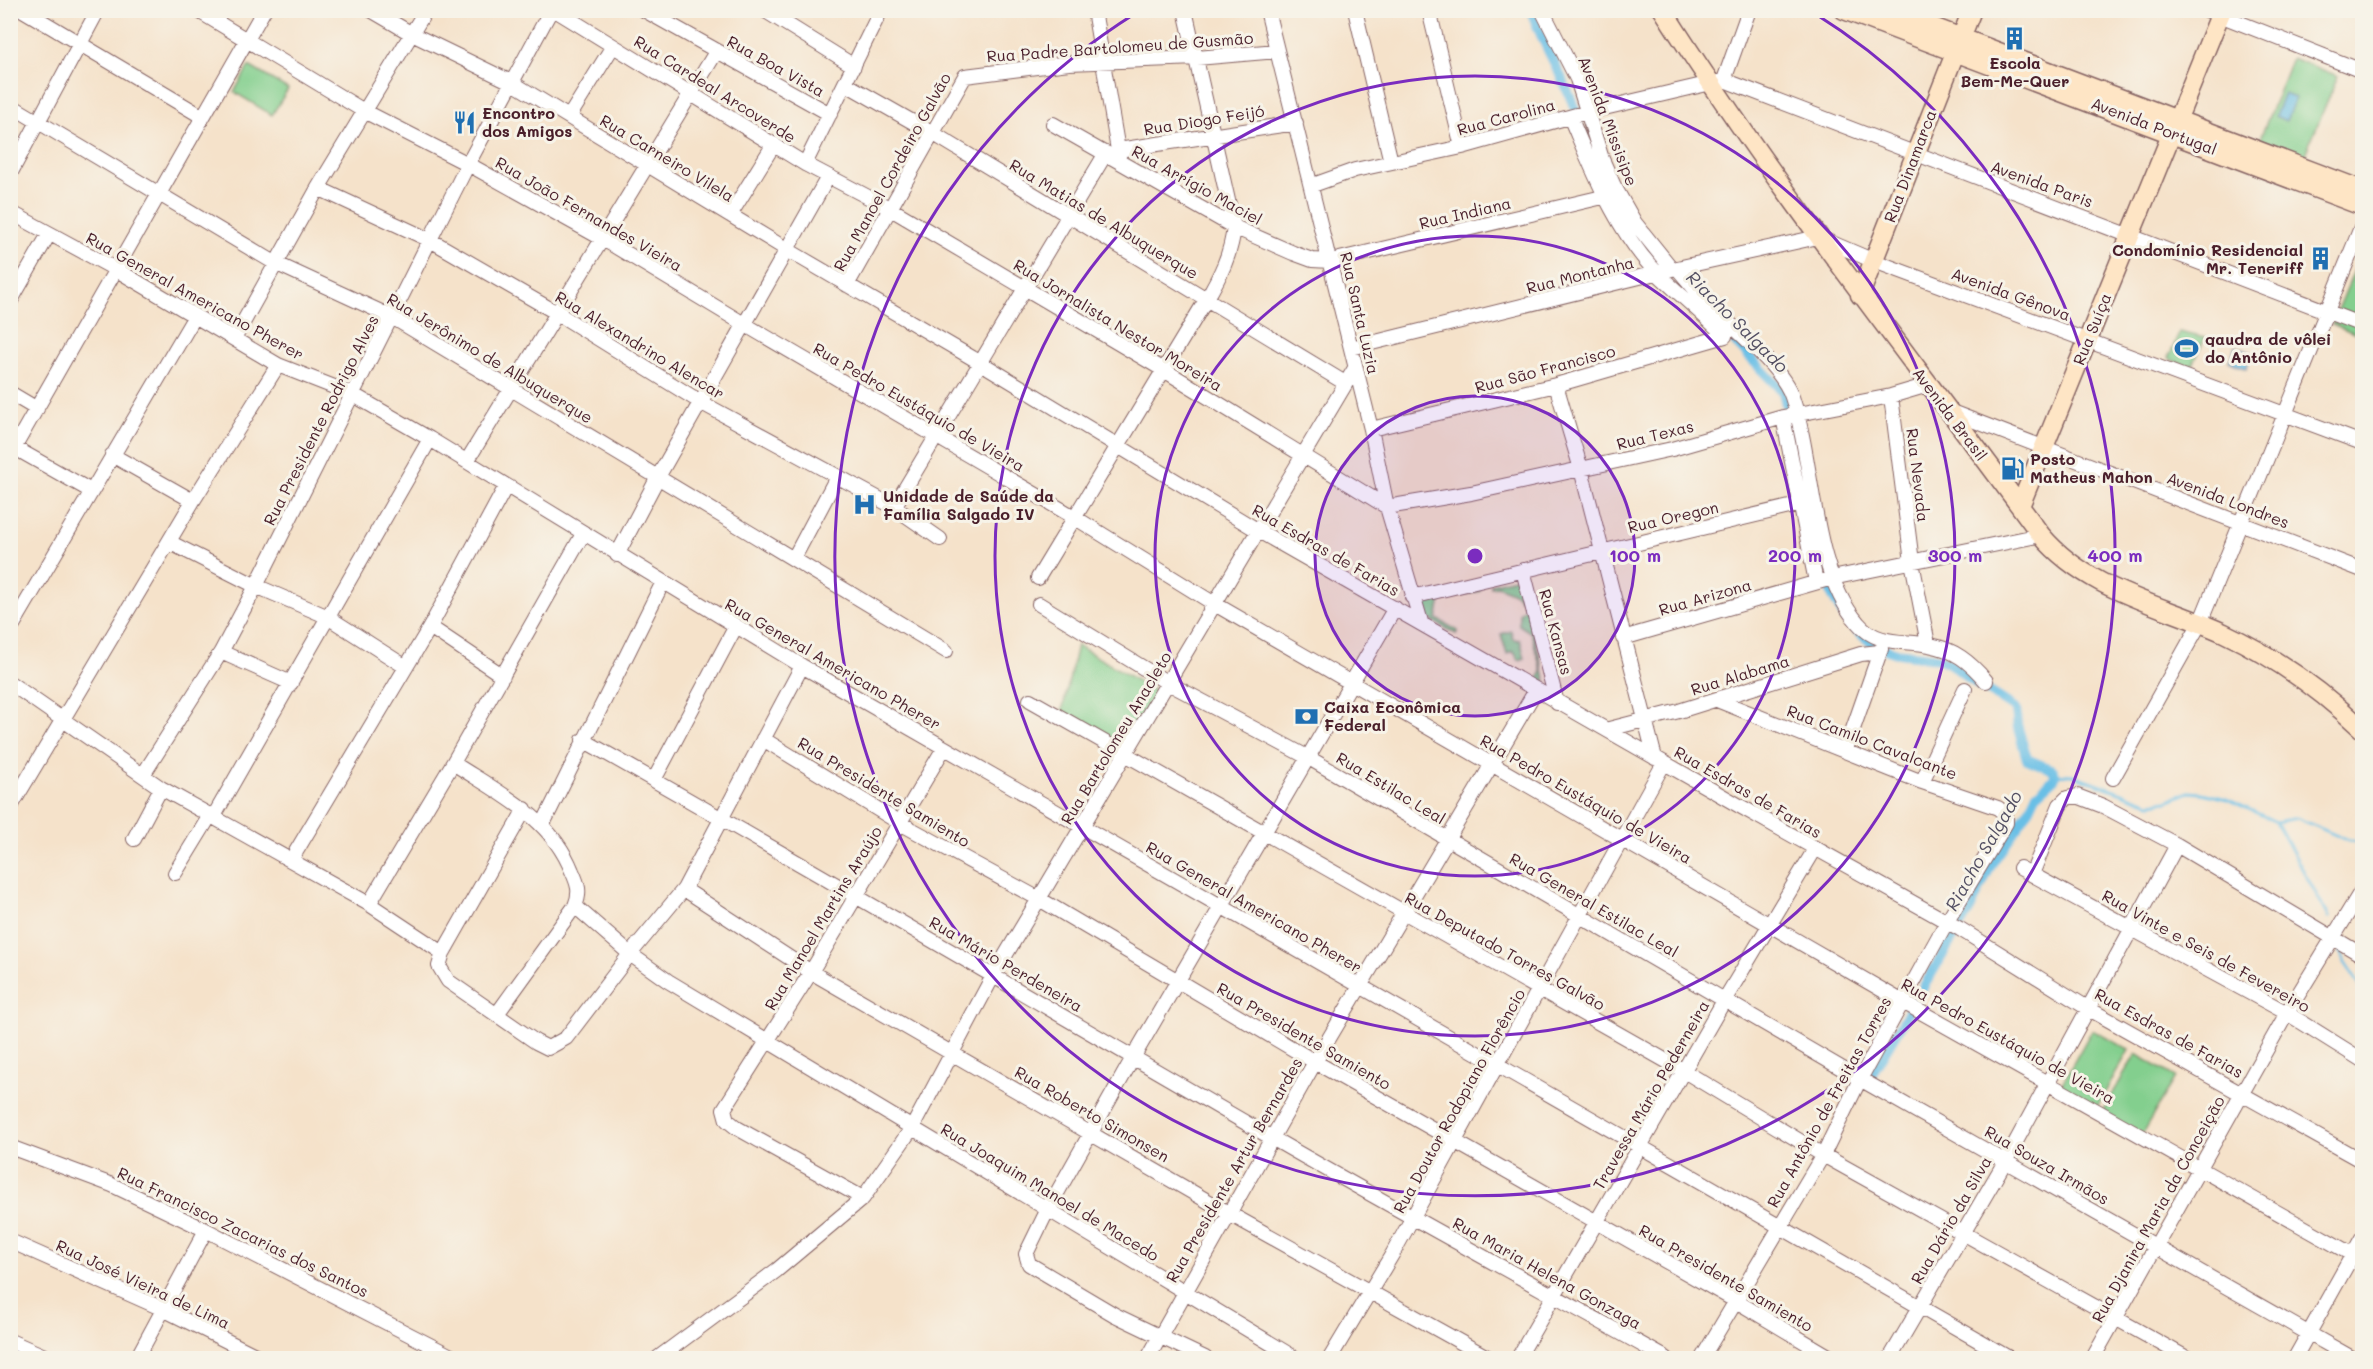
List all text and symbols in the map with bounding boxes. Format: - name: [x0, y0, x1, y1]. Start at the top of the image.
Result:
- building icon: Escola Bem-Me-Quer: [2002, 25, 2028, 51]
- street label: Rua Padre Bartolomeu de Gusmão: [986, 27, 1254, 66]
- street label: Rua Cardeal Arcoverde: [630, 30, 800, 147]
- street label: Rua Boa Vista: [724, 30, 829, 101]
- place label: Escola Bem-Me-Quer: [1961, 52, 2069, 91]
- street label: Avenida Missisipe: [1574, 53, 1643, 189]
- street label: Rua Manoel Cordeiro Galvão: [828, 69, 955, 275]
- street label: Avenida Portugal: [2088, 92, 2220, 159]
- street label: Rua Carolina: [1454, 93, 1557, 140]
- street label: Rua Diogo Feijó: [1142, 100, 1266, 139]
- place label: Encontro dos Amigos: [482, 102, 572, 141]
- street label: Rua Dinamarca: [1878, 107, 1941, 225]
- restaurant icon: Encontro dos Amigos: [451, 109, 477, 135]
- street label: Rua Carneiro Vilela: [596, 109, 738, 206]
- street label: Rua Arrígio Maciel: [1128, 140, 1266, 229]
- street label: Rua João Fernandes Vieira: [492, 151, 687, 276]
- street label: Rua Matias de Albuquerque: [1006, 154, 1203, 283]
- street label: Avenida Paris: [1988, 155, 2096, 212]
- street label: Rua Indiana: [1417, 192, 1513, 233]
- street label: Rua General Americano Pherer: [83, 227, 308, 364]
- place label: Condomínio Residencial Mr. Teneriff: [2112, 239, 2304, 278]
- building icon: Condomínio Residencial Mr. Teneriff: [2308, 246, 2334, 272]
- street label: Rua Santa Luzia: [1336, 250, 1385, 376]
- street label: Rua Montanha: [1524, 251, 1636, 298]
- street label: Rua Jornalista Nestor Moreira: [1010, 254, 1227, 395]
- street label: Avenida Gênova: [1949, 262, 2074, 325]
- water label: Riacho Salgado: [1681, 265, 1794, 378]
- street label: Rua Alexandrino Alencar: [552, 286, 729, 403]
- street label: Rua Jerônimo de Albuquerque: [383, 288, 597, 427]
- street label: Rua Suíça: [2068, 290, 2116, 368]
- street label: Rua Presidente Rodrigo Alves: [258, 311, 383, 529]
- place label: qaudra de vôlei do Antônio: [2205, 328, 2331, 367]
- sports icon: qaudra de vôlei do Antônio: [2174, 335, 2200, 361]
- street label: Rua Pedro Eustáquio de Vieira: [810, 337, 1029, 476]
- street label: Rua São Francisco: [1472, 340, 1617, 397]
- street label: Avenida Brasil: [1908, 363, 1992, 465]
- street label: Rua Texas: [1614, 415, 1696, 454]
- street label: Rua Nevada: [1902, 427, 1935, 523]
- place label: Posto Matheus Mahon: [2030, 448, 2153, 487]
- fuel station icon: Posto Matheus Mahon: [1999, 455, 2025, 481]
- street label: Avenida Londres: [2164, 467, 2292, 533]
- place label: Unidade de Saúde da Família Salgado IV: [883, 485, 1054, 524]
- hospital icon: Unidade de Saúde da Família Salgado IV: [852, 492, 878, 518]
- street label: Rua Oregon: [1626, 496, 1720, 537]
- street label: Rua Esdras de Farias: [1249, 499, 1404, 600]
- text: 100 m: [1609, 543, 1661, 567]
- text: 200 m: [1768, 543, 1822, 567]
- text: 300 m: [1928, 543, 1982, 567]
- text: 400 m: [2087, 543, 2143, 567]
- centre of rings: [1465, 546, 1485, 566]
- street label: Rua Arizona: [1656, 573, 1754, 620]
- street label: Rua Kansas: [1535, 587, 1578, 677]
- street label: Rua General Americano Pherer: [722, 593, 945, 734]
- street label: Rua Bartolomeu Anacleto: [1055, 647, 1176, 828]
- street label: Rua Alabama: [1688, 650, 1792, 699]
- place label: Caixa Econômica Federal: [1324, 696, 1461, 735]
- street label: Rua Camilo Cavalcante: [1784, 699, 1960, 784]
- bank icon: Caixa Econômica Federal: [1293, 703, 1319, 729]
- street label: Rua Pedro Eustáquio de Vieira: [1477, 729, 1696, 868]
- street label: Rua Presidente Samiento: [794, 732, 974, 851]
- street label: Rua Esdras de Farias: [1671, 741, 1826, 842]
- street label: Rua Estilac Leal: [1333, 747, 1450, 828]
- water label: Riacho Salgado: [1939, 786, 2027, 915]
- street label: Rua Manoel Martins Araújo: [759, 822, 886, 1014]
- street label: Rua General Americano Pherer: [1143, 836, 1366, 977]
- street label: Rua General Estilac Leal: [1506, 848, 1682, 962]
- street label: Rua Vinte e Seis de Fevereiro: [2099, 884, 2314, 1017]
- street label: Rua Deputado Torres Galvão: [1401, 887, 1609, 1014]
- street label: Rua Mário Perdeneira: [926, 911, 1087, 1016]
- street label: Rua Pedro Eustáquio de Vieira: [1898, 973, 2119, 1108]
- street label: Rua Presidente Samiento: [1214, 977, 1395, 1094]
- street label: Rua Esdras de Farias: [2091, 983, 2247, 1082]
- street label: Rua Doutor Rodopiano Florêncio: [1388, 985, 1529, 1217]
- street label: Rua Antônio de Freitas Torres: [1762, 993, 1895, 1211]
- street label: Travessa Mário Pederneira: [1588, 996, 1714, 1193]
- street label: Rua Presidente Artur Bernardes: [1160, 1054, 1307, 1286]
- street label: Rua Roberto Simonsen: [1011, 1061, 1173, 1166]
- street label: Rua Djanira Maria da Conceição: [2086, 1092, 2229, 1326]
- street label: Rua Joaquim Manoel de Macedo: [937, 1118, 1163, 1265]
- street label: Rua Souza Irmãos: [1981, 1120, 2113, 1209]
- street label: Rua Dário da Silva: [1905, 1152, 1996, 1287]
- street label: Rua Francisco Zacarias dos Santos: [114, 1161, 372, 1302]
- street label: Rua Maria Helena Gonzaga: [1449, 1212, 1645, 1333]
- street label: Rua Presidente Samiento: [1636, 1219, 1817, 1336]
- street label: Rua José Vieira de Lima: [53, 1234, 234, 1333]

